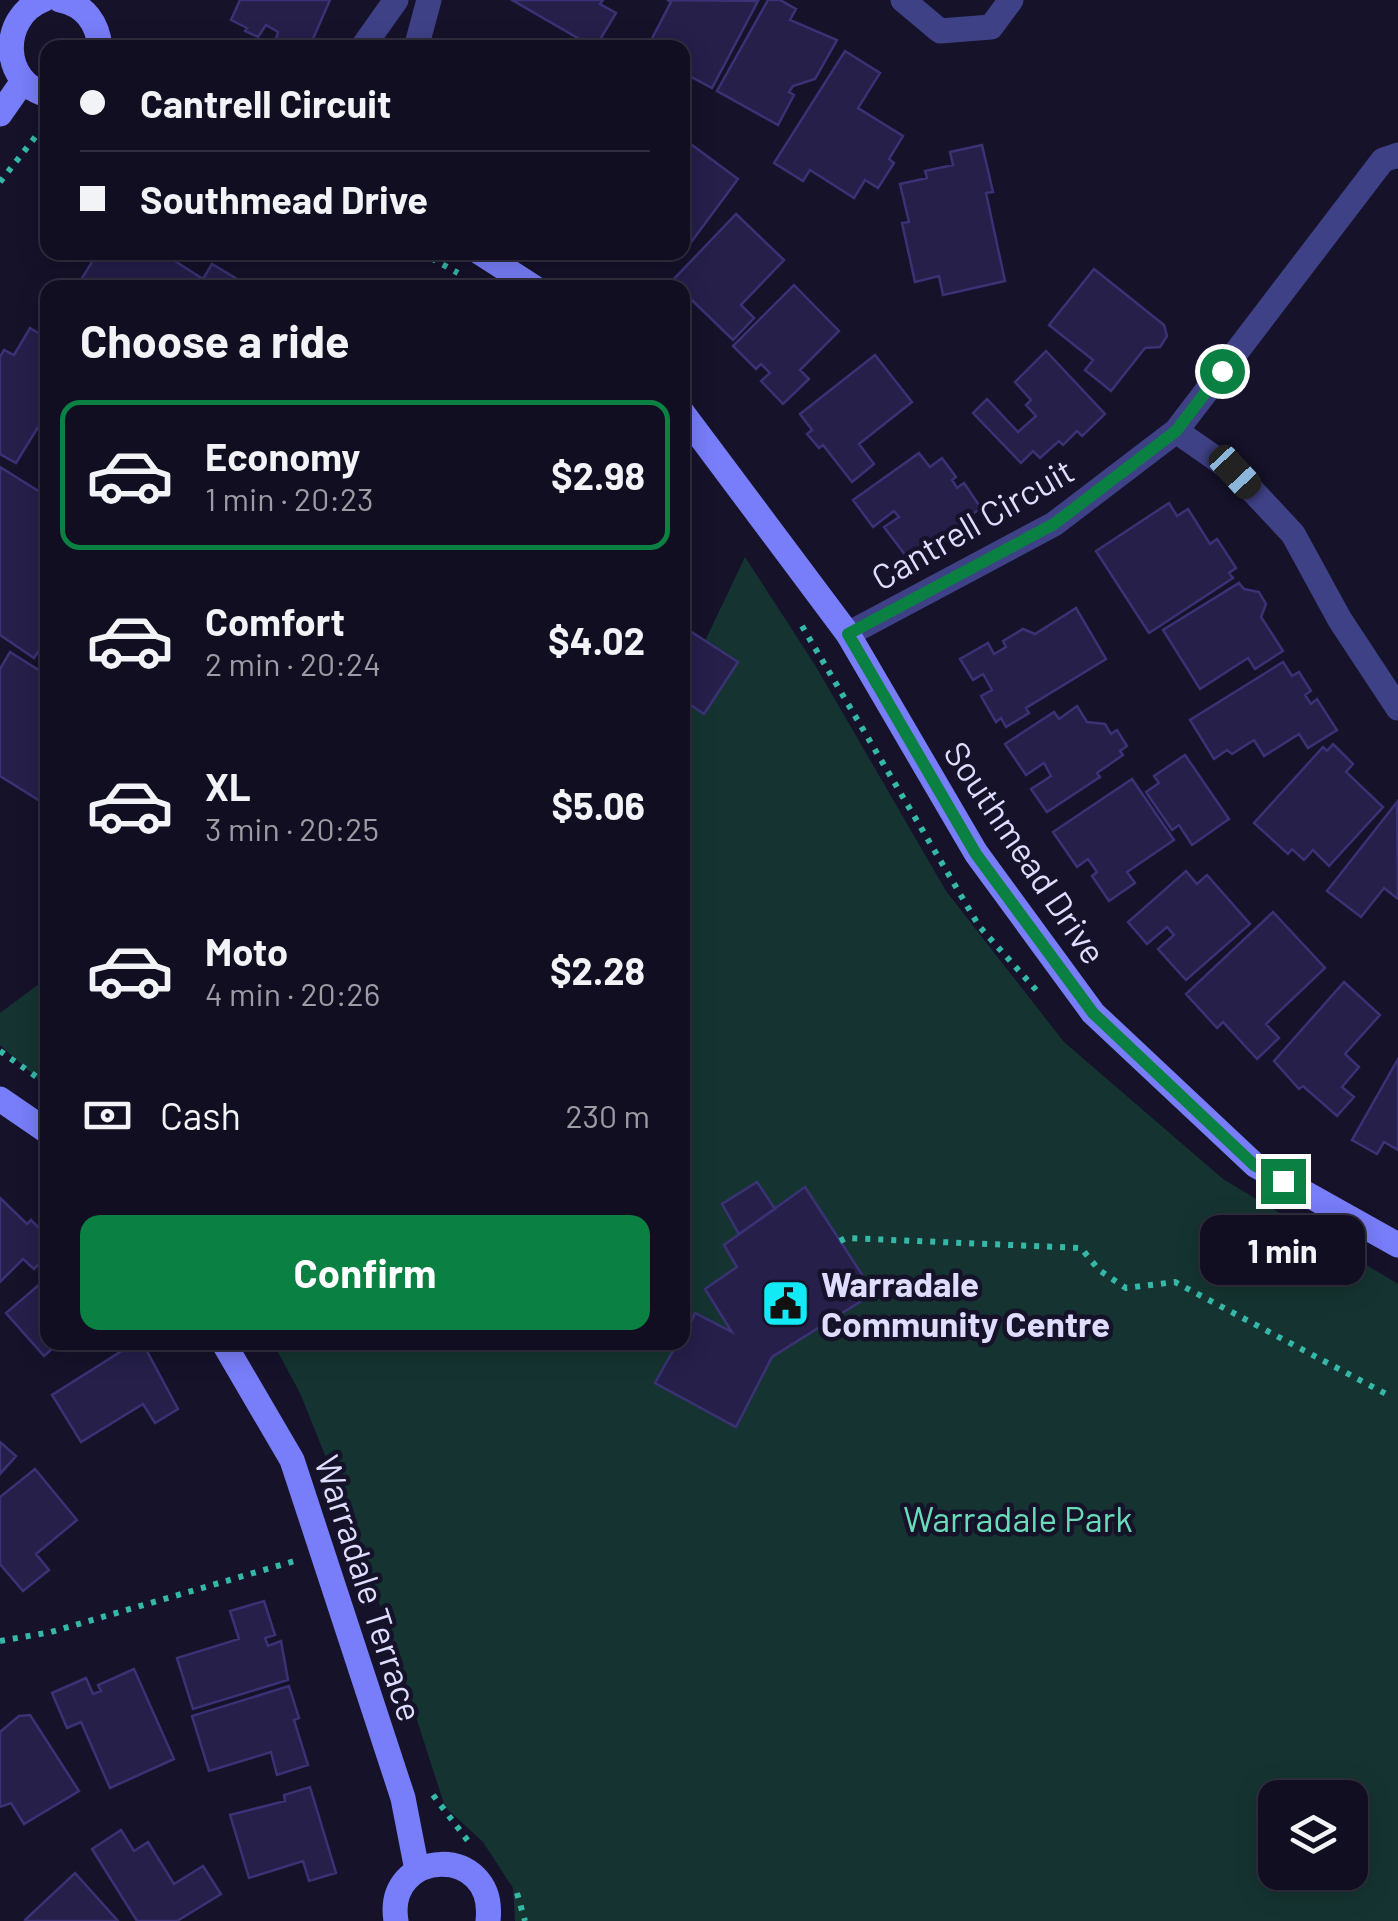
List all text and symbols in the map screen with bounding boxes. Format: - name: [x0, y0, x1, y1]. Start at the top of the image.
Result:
- text: Cantrell Circuit: [140, 80, 391, 126]
- text: Southmead Drive: [140, 176, 428, 222]
- text: Choose a ride: [80, 313, 350, 367]
- route start: [1200, 349, 1245, 394]
- icon: car: [85, 430, 175, 520]
- text: Economy: [205, 433, 360, 479]
- car: [1204, 440, 1266, 504]
- street label: Cantrell Circuit: [864, 448, 1080, 598]
- text: $2.98: [551, 452, 645, 498]
- text: 1 min · 20:23: [205, 479, 374, 517]
- icon: car: [85, 595, 175, 685]
- text: Comfort: [205, 598, 345, 644]
- text: $4.02: [548, 617, 645, 663]
- text: 2 min · 20:24: [205, 644, 381, 682]
- street label: Southmead Drive: [936, 733, 1116, 971]
- icon: car: [85, 760, 175, 850]
- text: XL: [205, 763, 251, 809]
- text: $5.06: [551, 782, 645, 828]
- text: 3 min · 20:25: [205, 809, 379, 847]
- icon: car: [85, 925, 175, 1015]
- text: Moto: [205, 928, 288, 974]
- text: $2.28: [550, 947, 645, 993]
- text: 4 min · 20:26: [205, 974, 380, 1012]
- icon: cash: [80, 1088, 135, 1143]
- text: Cash: [160, 1092, 241, 1138]
- text: 230 m: [566, 1096, 650, 1134]
- route end: [1261, 1159, 1306, 1204]
- button: Confirm: [80, 1215, 650, 1330]
- callout: 1 min: [1200, 1216, 1366, 1286]
- text: 1 min: [1247, 1231, 1318, 1269]
- place label: Warradale Community Centre: [821, 1262, 1110, 1344]
- public building icon: Warradale Community Centre: [760, 1277, 812, 1329]
- street label: Warradale Terrace: [307, 1450, 433, 1726]
- park label: Warradale Park: [903, 1497, 1133, 1539]
- map controls: [1258, 1780, 1368, 1890]
- button: layers: [1258, 1780, 1368, 1890]

